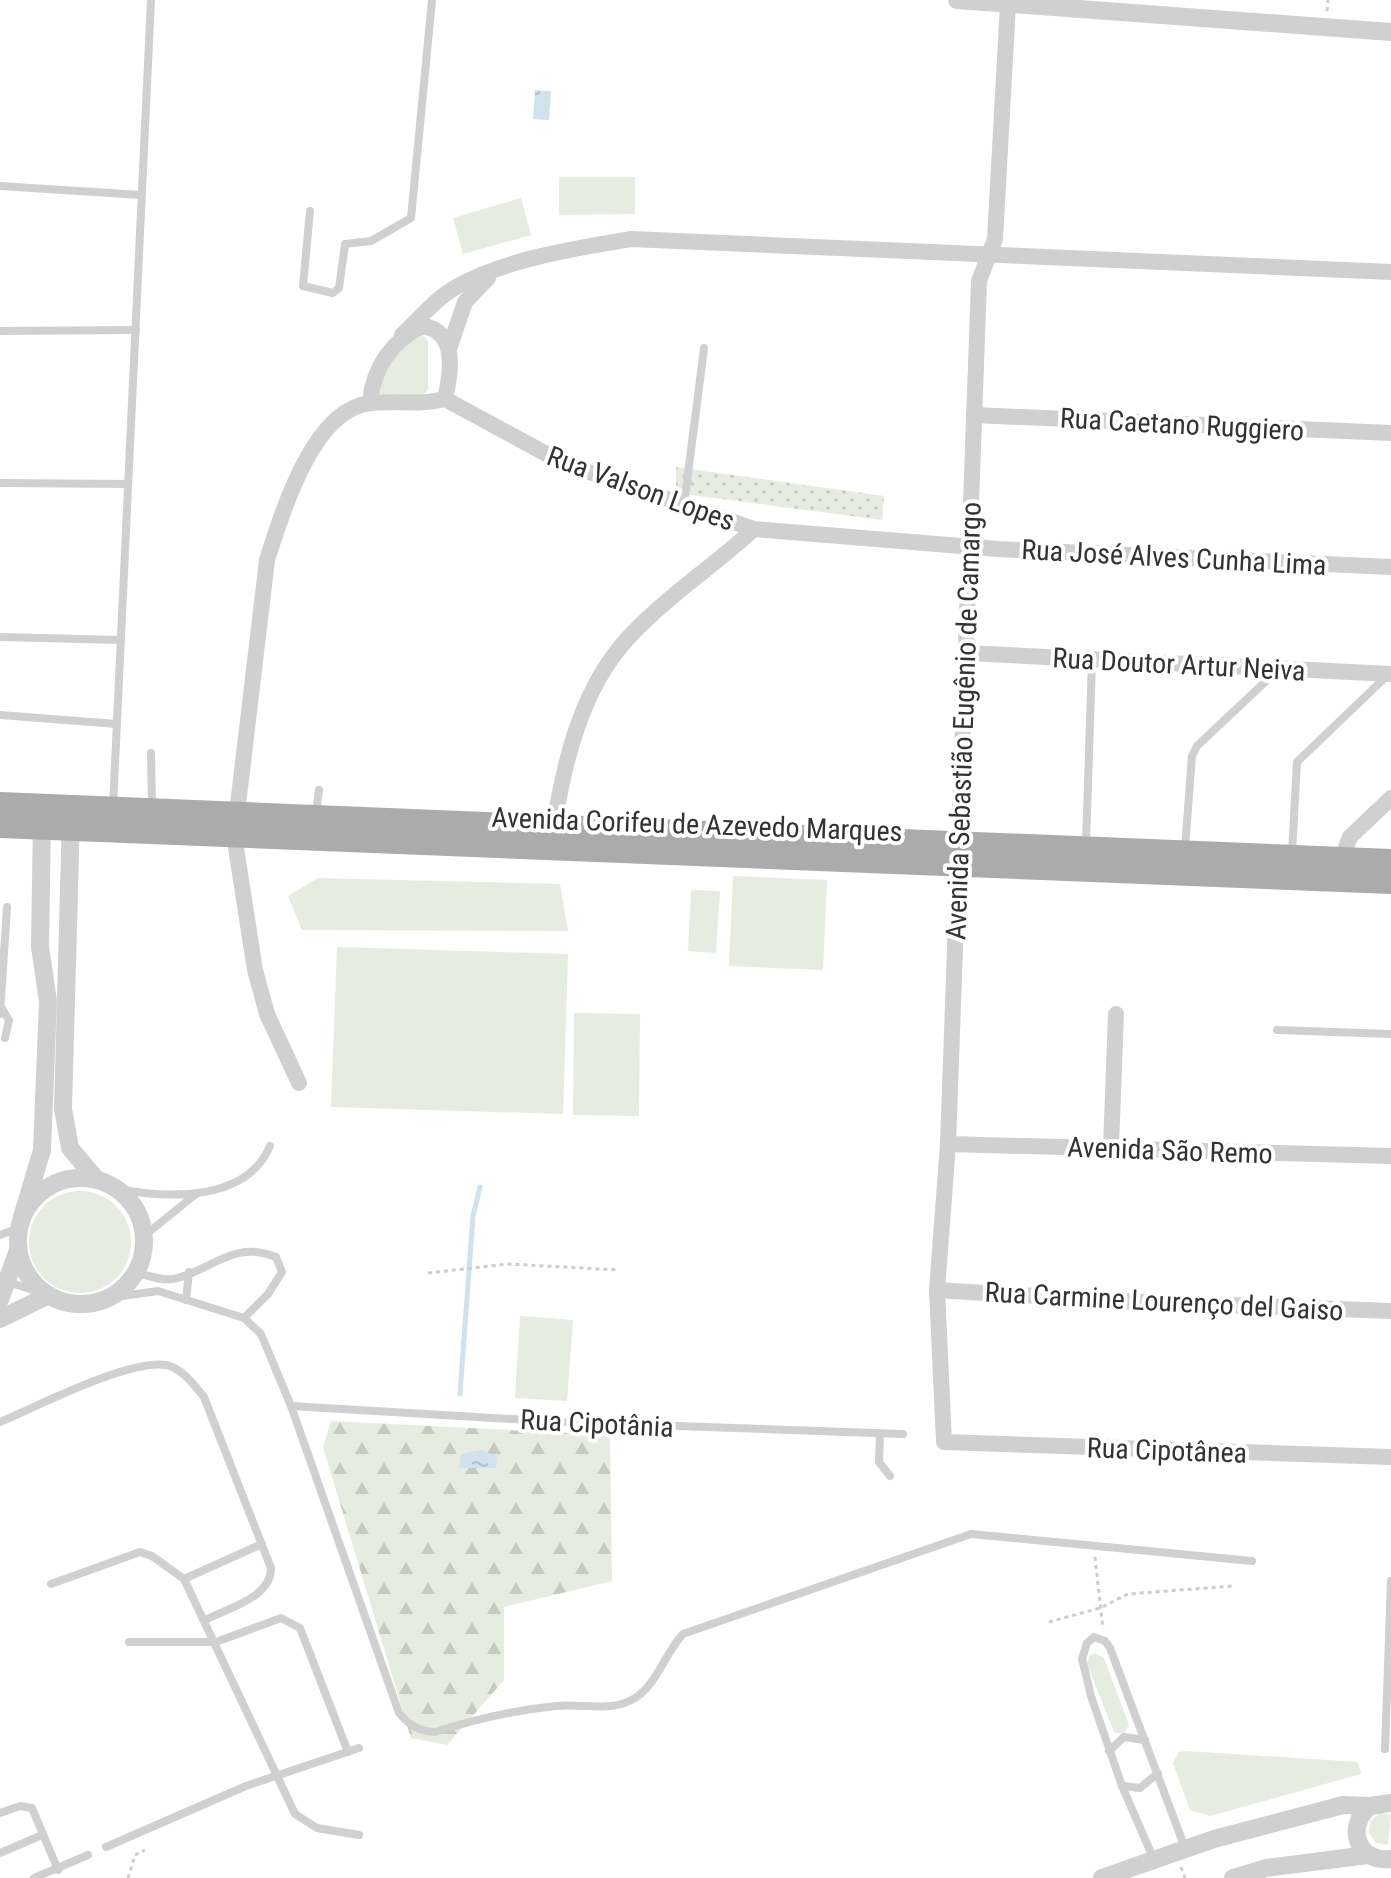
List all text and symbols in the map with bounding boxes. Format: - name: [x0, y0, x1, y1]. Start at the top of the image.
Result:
- street label: Rua Caetano Ruggiero: [1059, 402, 1305, 447]
- street label: Rua Valson Lopes: [543, 439, 739, 538]
- street label: Avenida Sebastião Eugênio de Camargo: [939, 501, 988, 941]
- street label: Rua José Alves Cunha Lima: [1021, 533, 1327, 582]
- street label: Rua Doutor Artur Neiva: [1052, 641, 1306, 688]
- street label: Avenida Corifeu de Azevedo Marques: [491, 801, 903, 848]
- street label: Avenida São Remo: [1067, 1130, 1273, 1171]
- street label: Rua Carmine Lourenço del Gaiso: [984, 1276, 1344, 1327]
- street label: Rua Cipotânia: [519, 1403, 674, 1444]
- street label: Rua Cipotânea: [1086, 1431, 1248, 1470]

